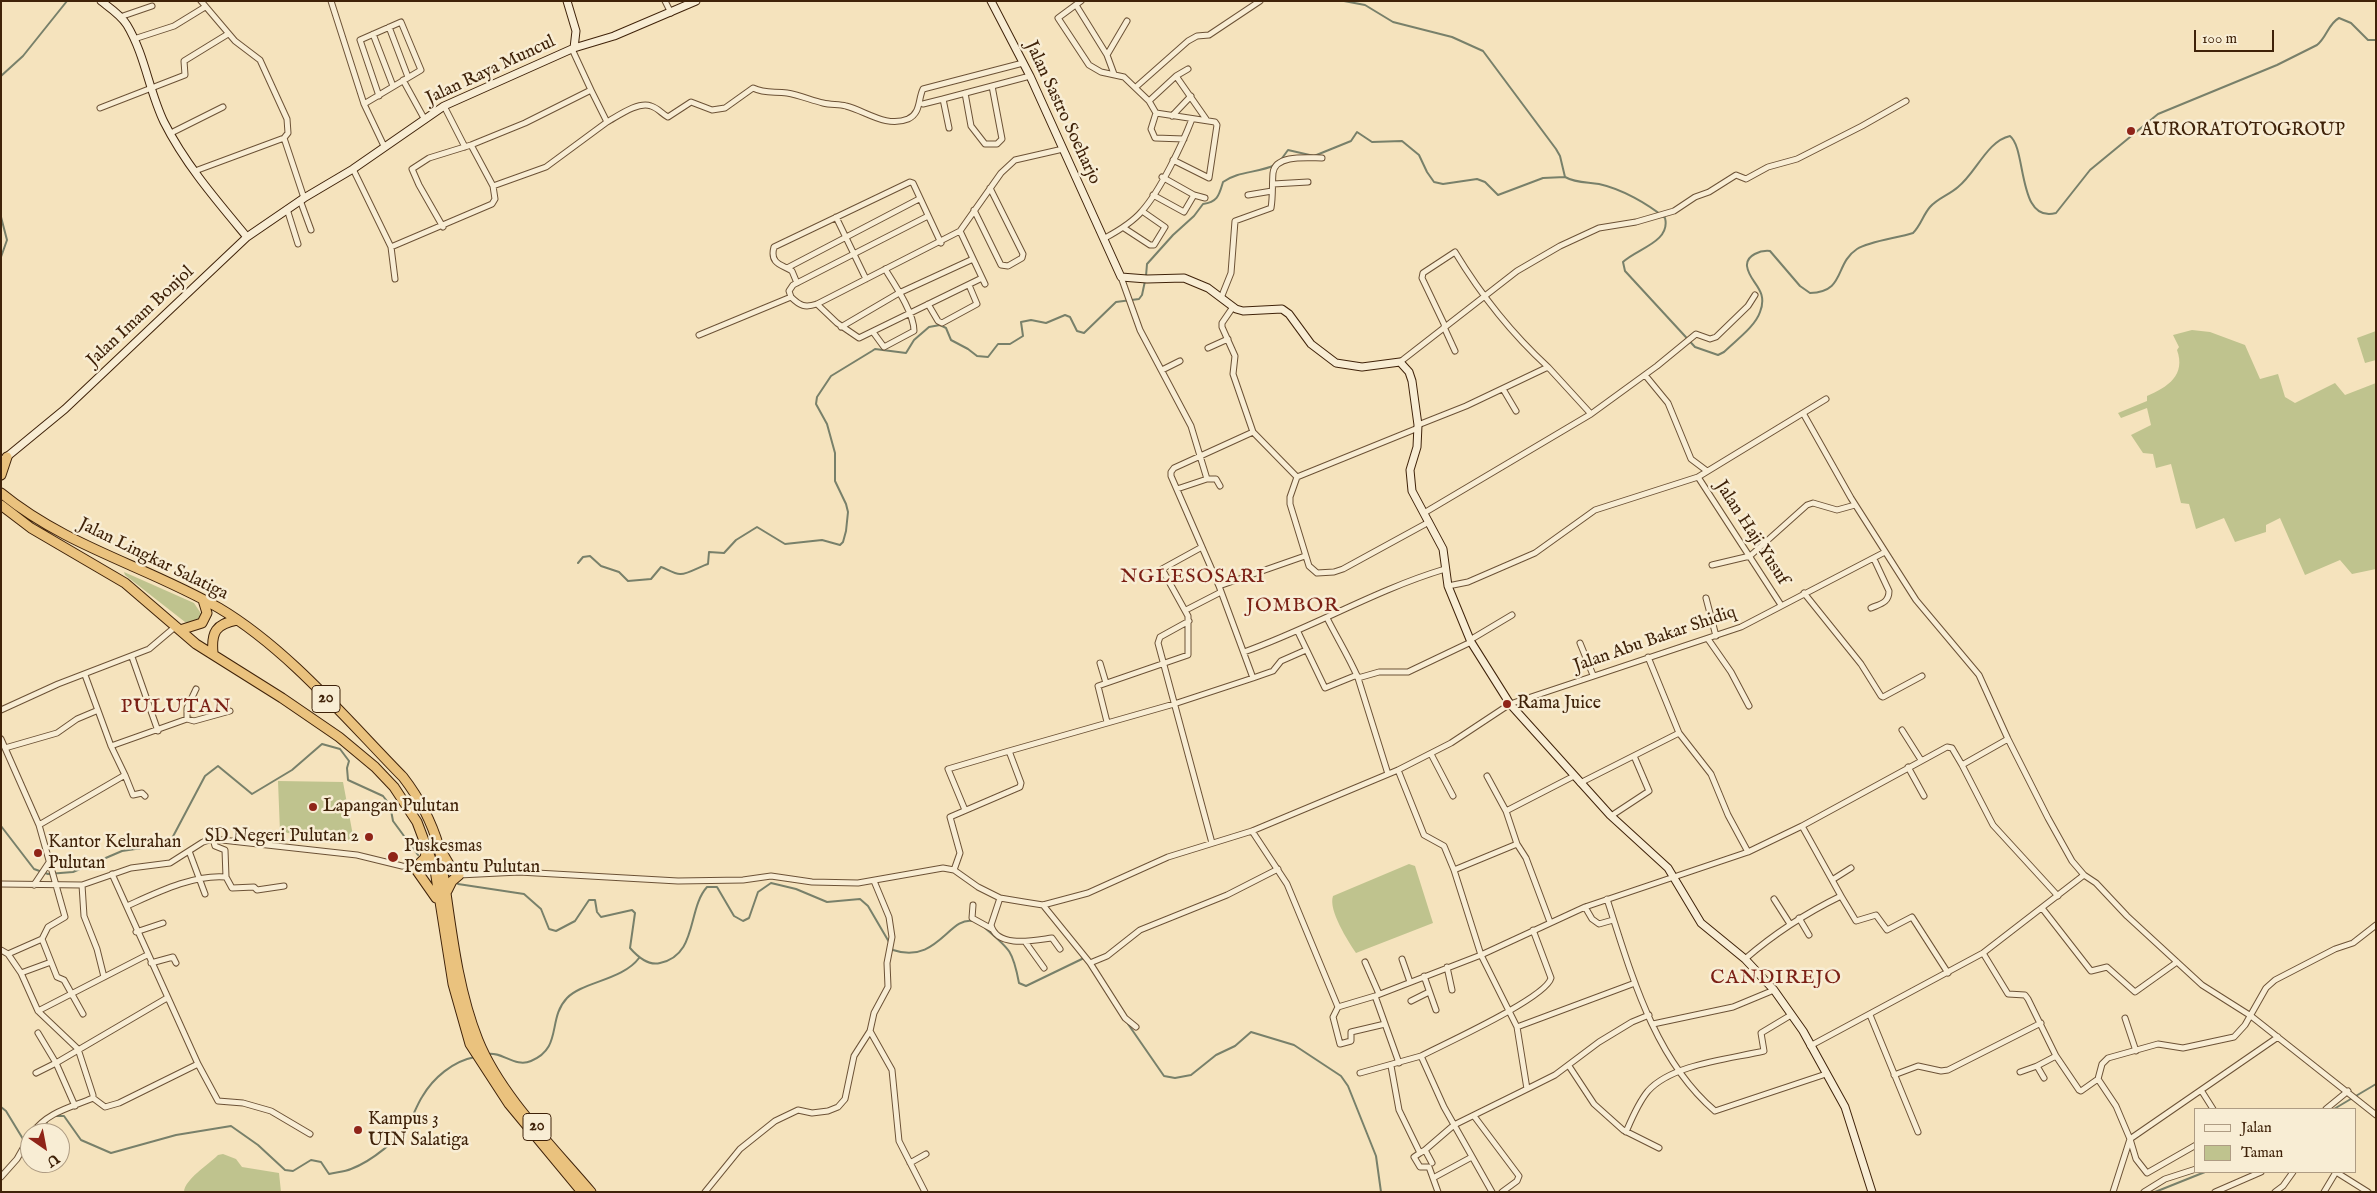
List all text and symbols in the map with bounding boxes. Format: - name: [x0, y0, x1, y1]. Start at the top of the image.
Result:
- scale bar: [2197, 20, 2277, 52]
- text: 100 m: [2202, 29, 2237, 48]
- street label: Jalan Raya Muncul: [423, 32, 559, 110]
- street label: Jalan Sastro Soeharjo: [1019, 38, 1105, 188]
- place label: AURORATOTOGROUP: [2141, 120, 2345, 142]
- marker: AURORATOTOGROUP: [2125, 125, 2137, 137]
- street label: Jalan Imam Bonjol: [83, 262, 199, 372]
- street label: Jalan Haji Yusuf: [1709, 477, 1793, 589]
- street label: Jalan Lingkar Salatiga: [75, 514, 231, 606]
- district label: NGLESOSARI: [1119, 566, 1267, 590]
- district label: JOMBOR: [1245, 595, 1341, 619]
- street label: Jalan Abu Bakar Shidiq: [1571, 602, 1739, 678]
- road number: 20: [312, 686, 340, 712]
- place label: Rama Juice: [1517, 693, 1601, 715]
- district label: PULUTAN: [120, 696, 232, 720]
- marker: Rama Juice: [1501, 698, 1513, 710]
- place label: Lapangan Pulutan: [323, 796, 459, 818]
- marker: Lapangan Pulutan: [307, 801, 319, 813]
- place label: SD Negeri Pulutan 2: [205, 826, 359, 848]
- marker: SD Negeri Pulutan 2: [363, 831, 375, 843]
- place label: Kantor Kelurahan Pulutan: [48, 832, 181, 874]
- place label: Puskesmas Pembantu Pulutan: [404, 836, 540, 879]
- marker: Kantor Kelurahan Pulutan: [32, 847, 44, 859]
- marker: Puskesmas Pembantu Pulutan: [386, 850, 400, 864]
- district label: CANDIREJO: [1709, 967, 1843, 991]
- legend: [2194, 1108, 2357, 1173]
- place label: Kampus 3 UIN Salatiga: [368, 1109, 469, 1152]
- road number: 20: [523, 1114, 551, 1140]
- text: Jalan: [2241, 1118, 2272, 1137]
- north arrow: [20, 1123, 70, 1173]
- marker: Kampus 3 UIN Salatiga: [352, 1124, 364, 1136]
- text: Taman: [2241, 1143, 2283, 1162]
- text: U: [43, 1149, 63, 1171]

